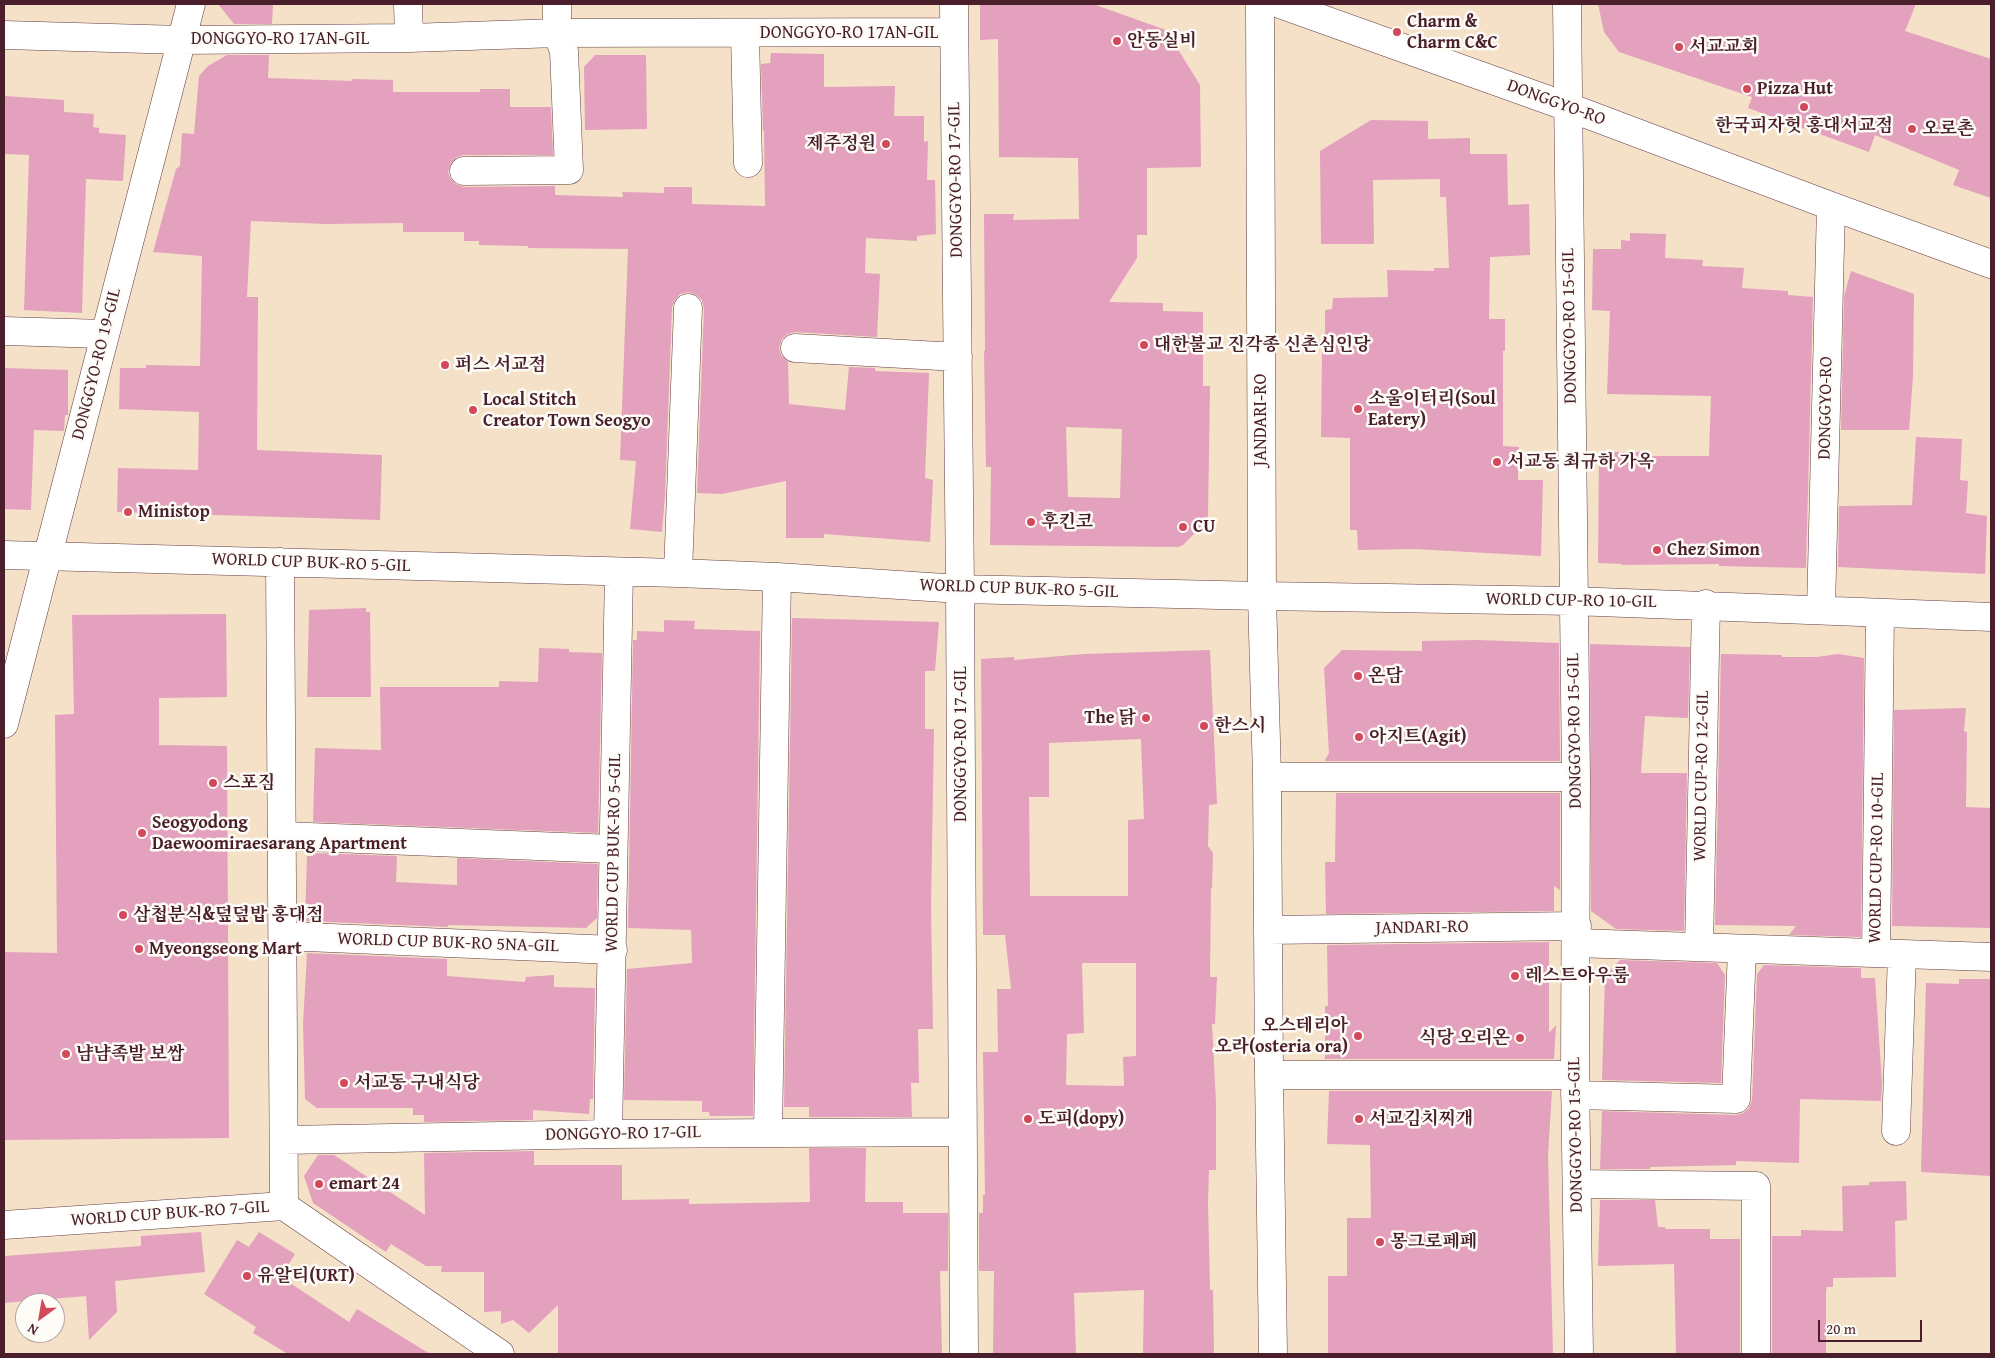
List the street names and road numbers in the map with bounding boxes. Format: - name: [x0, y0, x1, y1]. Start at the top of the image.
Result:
- street label: DONGGYO-RO 17AN-GIL: [760, 22, 938, 44]
- street label: DONGGYO-RO 17AN-GIL: [191, 28, 369, 50]
- street label: DONGGYO-RO: [1504, 75, 1608, 131]
- street label: DONGGYO-RO 17-GIL: [944, 102, 968, 258]
- street label: DONGGYO-RO 15-GIL: [1558, 248, 1582, 404]
- street label: DONGGYO-RO 19-GIL: [68, 286, 126, 442]
- street label: DONGGYO-RO: [1814, 356, 1838, 460]
- street label: JANDARI-RO: [1250, 373, 1272, 467]
- street label: WORLD CUP BUK-RO 5-GIL: [211, 549, 411, 577]
- street label: WORLD CUP BUK-RO 5-GIL: [919, 575, 1119, 603]
- street label: WORLD CUP-RO 10-GIL: [1485, 589, 1657, 613]
- street label: DONGGYO-RO 15-GIL: [1563, 653, 1587, 809]
- street label: DONGGYO-RO 17-GIL: [950, 666, 972, 822]
- street label: WORLD CUP-RO 12-GIL: [1690, 690, 1714, 862]
- street label: WORLD CUP BUK-RO 5-GIL: [601, 753, 627, 953]
- street label: WORLD CUP-RO 10-GIL: [1865, 772, 1889, 944]
- street label: JANDARI-RO: [1375, 916, 1469, 940]
- street label: WORLD CUP BUK-RO 5NA-GIL: [337, 928, 559, 958]
- street label: DONGGYO-RO 15-GIL: [1564, 1057, 1588, 1213]
- street label: DONGGYO-RO 17-GIL: [545, 1122, 701, 1146]
- street label: WORLD CUP BUK-RO 7-GIL: [70, 1196, 270, 1232]

